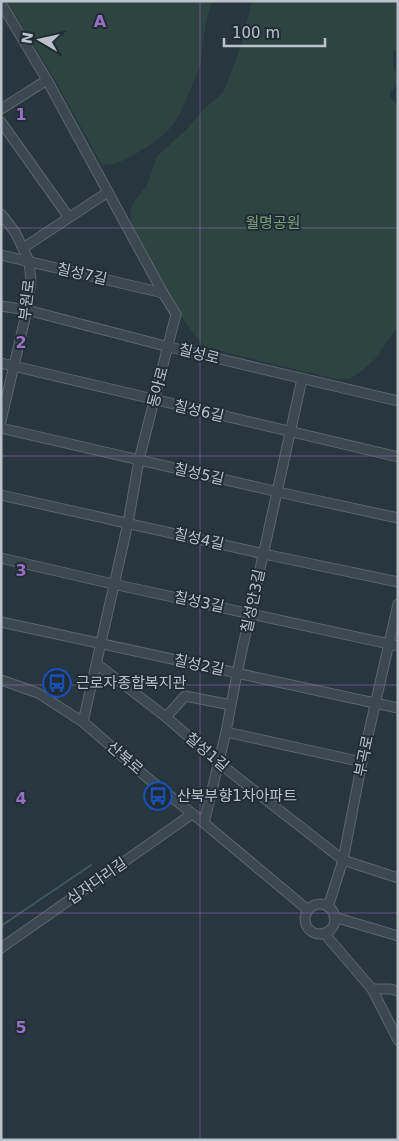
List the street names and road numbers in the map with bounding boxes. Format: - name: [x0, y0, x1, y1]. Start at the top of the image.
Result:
- street label: 칠성7길: [55, 259, 109, 289]
- street label: 부원로: [16, 278, 38, 322]
- street label: 칠성로: [177, 340, 221, 368]
- street label: 동아로: [144, 365, 172, 409]
- street label: 칠성6길: [172, 396, 226, 426]
- street label: 칠성5길: [172, 459, 226, 489]
- street label: 칠성4길: [172, 524, 226, 554]
- street label: 칠성안3길: [237, 567, 269, 635]
- street label: 칠성3길: [172, 588, 226, 616]
- street label: 칠성2길: [172, 651, 226, 679]
- street label: 칠성1길: [182, 729, 232, 775]
- street label: 부곡로: [351, 734, 377, 778]
- street label: 산북로: [103, 738, 147, 778]
- street label: 십자다리길: [64, 854, 130, 908]

